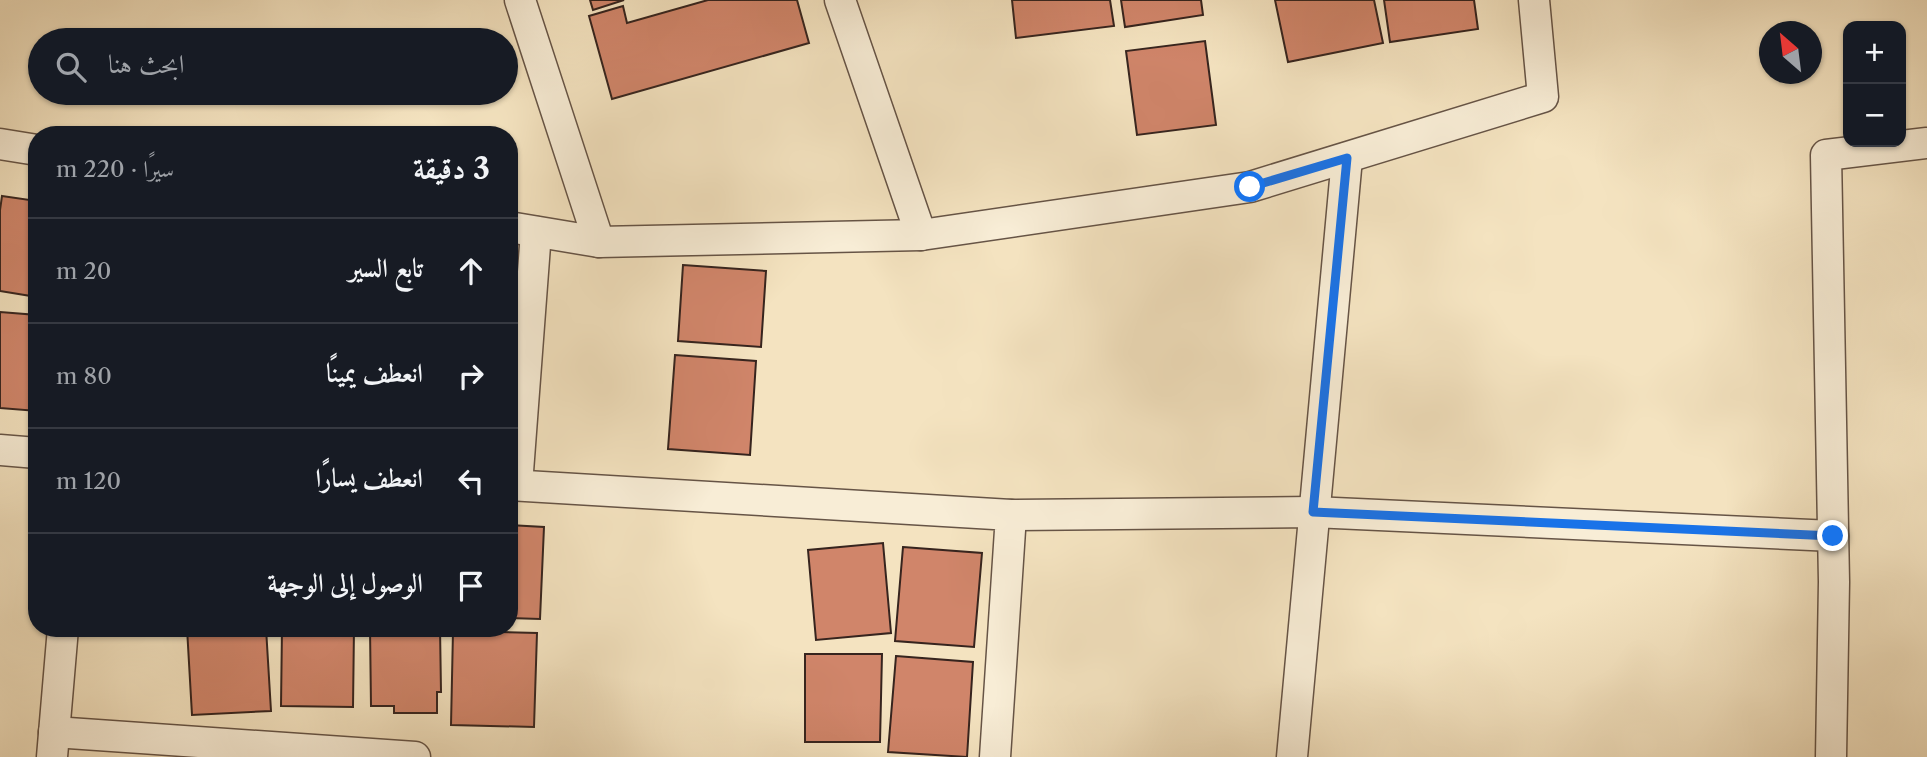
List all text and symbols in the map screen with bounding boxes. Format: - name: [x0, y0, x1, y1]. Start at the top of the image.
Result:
- north arrow: [1759, 21, 1822, 84]
- map controls: [1843, 21, 1906, 147]
- button: +: [1843, 21, 1906, 84]
- search box: [28, 28, 518, 105]
- icon: search: [52, 48, 90, 86]
- text: ابحث هنا: [108, 48, 184, 80]
- button: −: [1843, 84, 1906, 147]
- text: 3 دقيقة: [413, 150, 490, 187]
- text: سيرًا · 220 m: [56, 155, 174, 183]
- route start: [1234, 171, 1265, 202]
- text: تابع السير: [349, 252, 423, 284]
- icon: ahead: [452, 252, 490, 290]
- text: 20 m: [56, 257, 111, 285]
- text: انعطف يمينًا: [326, 357, 423, 389]
- icon: right: [452, 357, 490, 395]
- text: 80 m: [56, 362, 112, 390]
- text: انعطف يسارًا: [315, 462, 423, 494]
- icon: left: [452, 462, 490, 500]
- text: 120 m: [56, 467, 121, 495]
- route end: [1817, 520, 1848, 551]
- text: الوصول إلى الوجهة: [268, 567, 423, 599]
- icon: arrive: [452, 567, 490, 605]

